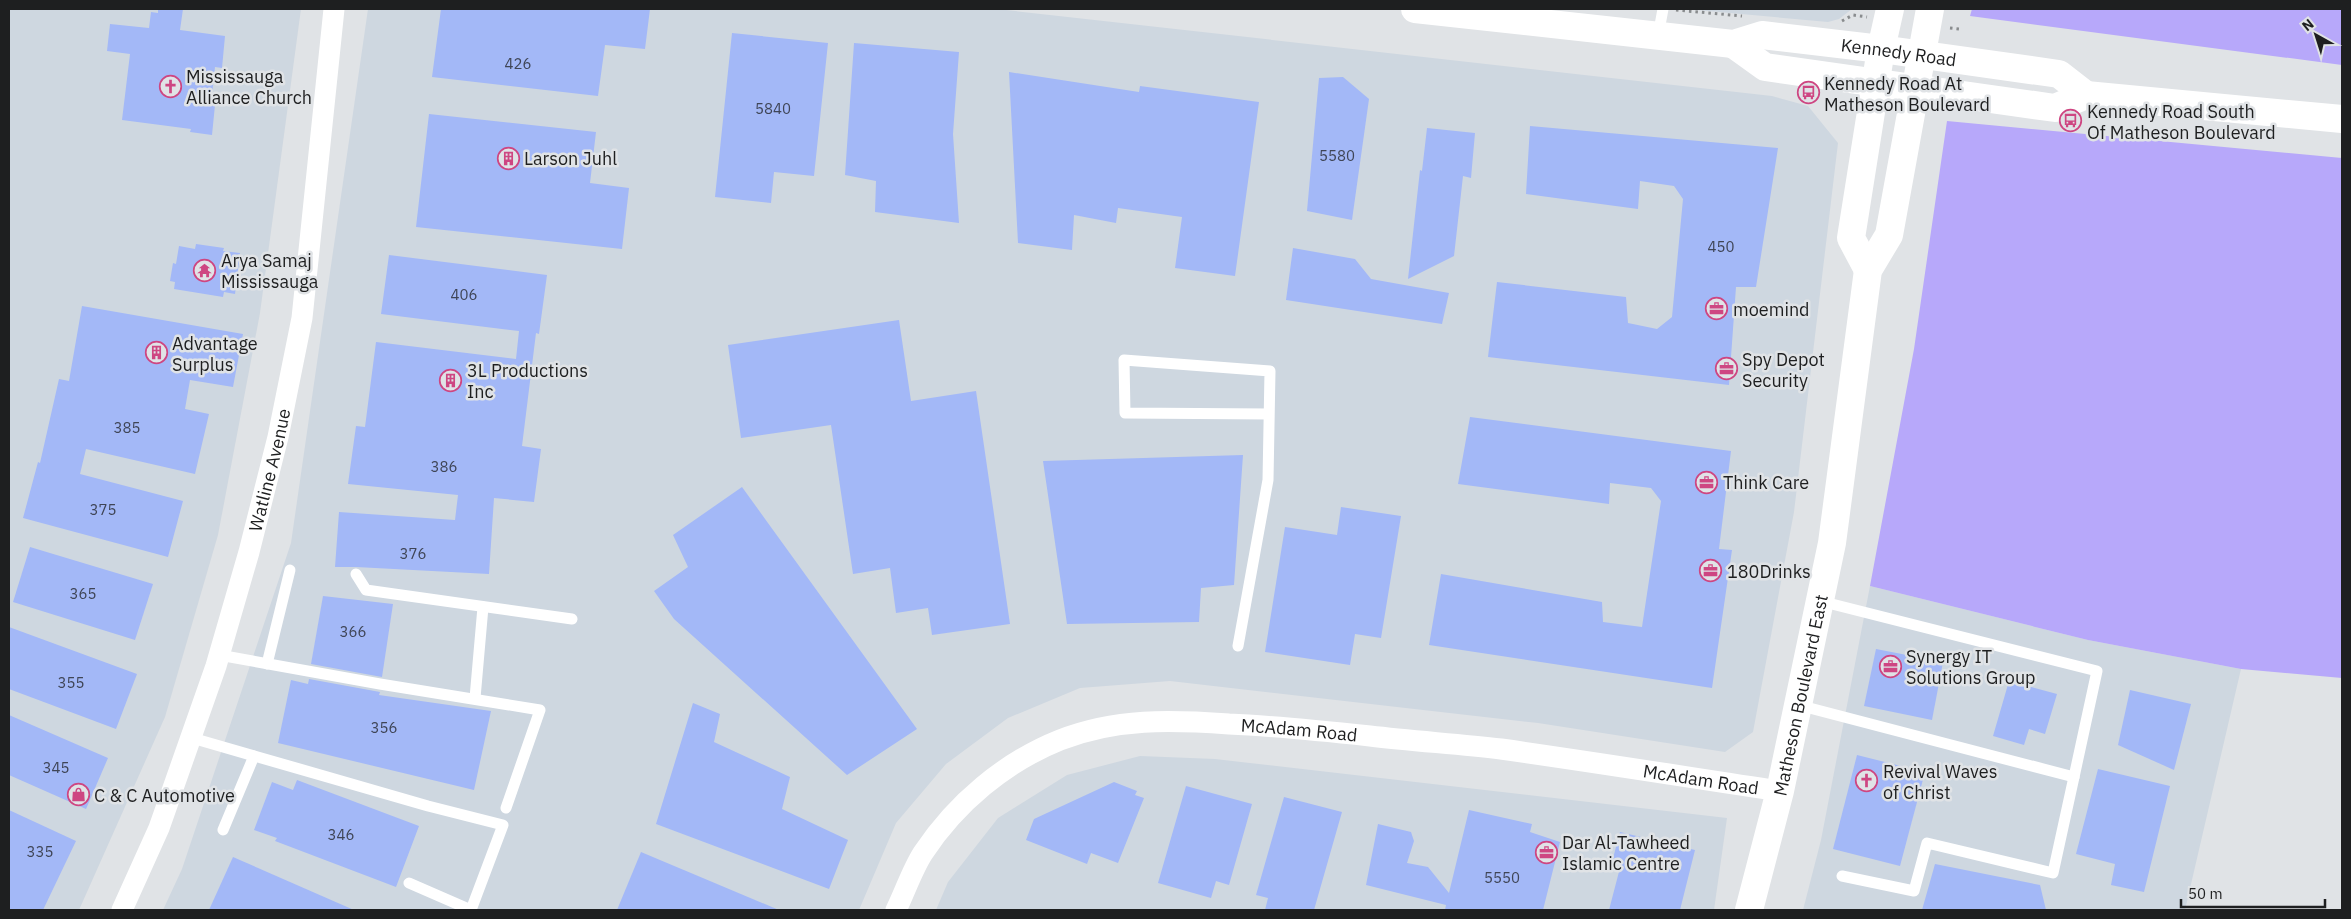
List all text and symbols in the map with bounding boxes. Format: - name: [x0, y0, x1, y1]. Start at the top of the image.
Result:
- north arrow: [2291, 10, 2341, 60]
- text: N: [2298, 15, 2317, 35]
- street label: Kennedy Road: [1840, 33, 1958, 71]
- house number: 426: [504, 54, 532, 73]
- place label: Mississauga Alliance Church: [186, 65, 312, 109]
- place label: Kennedy Road At Matheson Boulevard: [1824, 72, 1990, 116]
- church icon: Mississauga Alliance Church: [158, 74, 182, 98]
- bus stop icon: Kennedy Road At Matheson Boulevard: [1796, 81, 1820, 105]
- house number: 5840: [755, 99, 791, 118]
- place label: Kennedy Road South Of Matheson Boulevard: [2087, 100, 2276, 144]
- bus stop icon: Kennedy Road South Of Matheson Boulevard: [2059, 109, 2083, 133]
- building icon: Larson Juhl: [496, 146, 520, 170]
- house number: 5580: [1319, 146, 1355, 165]
- place label: Larson Juhl: [524, 147, 617, 170]
- house number: 450: [1707, 237, 1735, 256]
- place label: Arya Samaj Mississauga: [221, 249, 319, 293]
- temple icon: Arya Samaj Mississauga: [193, 258, 217, 282]
- house number: 406: [450, 285, 478, 304]
- office icon: moemind: [1705, 297, 1729, 321]
- place label: moemind: [1733, 298, 1810, 321]
- place label: Advantage Surplus: [172, 332, 258, 376]
- building icon: Advantage Surplus: [144, 341, 168, 365]
- place label: Spy Depot Security: [1742, 348, 1825, 392]
- office icon: Spy Depot Security: [1714, 357, 1738, 381]
- place label: 3L Productions Inc: [467, 359, 588, 403]
- building icon: 3L Productions Inc: [439, 368, 463, 392]
- street label: Watline Avenue: [243, 406, 295, 534]
- house number: 385: [113, 418, 141, 437]
- house number: 386: [430, 457, 458, 476]
- office icon: Think Care: [1695, 470, 1719, 494]
- place label: Think Care: [1723, 471, 1809, 494]
- house number: 375: [89, 500, 117, 519]
- house number: 376: [399, 544, 427, 563]
- office icon: 180Drinks: [1699, 559, 1723, 583]
- place label: 180Drinks: [1727, 560, 1811, 583]
- house number: 365: [69, 584, 97, 603]
- street label: Matheson Boulevard East: [1768, 592, 1832, 798]
- house number: 366: [339, 622, 367, 641]
- place label: Synergy IT Solutions Group: [1906, 645, 2036, 689]
- office icon: Synergy IT Solutions Group: [1878, 654, 1902, 678]
- house number: 355: [57, 673, 85, 692]
- street label: McAdam Road: [1240, 713, 1359, 746]
- house number: 356: [370, 718, 398, 737]
- house number: 345: [42, 758, 70, 777]
- street label: McAdam Road: [1641, 759, 1760, 799]
- place label: Revival Waves of Christ: [1883, 760, 1997, 804]
- church icon: Revival Waves of Christ: [1855, 769, 1879, 793]
- shop icon: C & C Automotive: [66, 783, 90, 807]
- place label: C & C Automotive: [94, 784, 235, 807]
- house number: 346: [327, 825, 355, 844]
- place label: Dar Al-Tawheed Islamic Centre: [1562, 831, 1690, 875]
- office icon: Dar Al-Tawheed Islamic Centre: [1534, 840, 1558, 864]
- house number: 335: [26, 842, 54, 861]
- house number: 5550: [1484, 868, 1520, 887]
- scale bar: [2181, 876, 2325, 908]
- text: 50 m: [2188, 884, 2223, 903]

